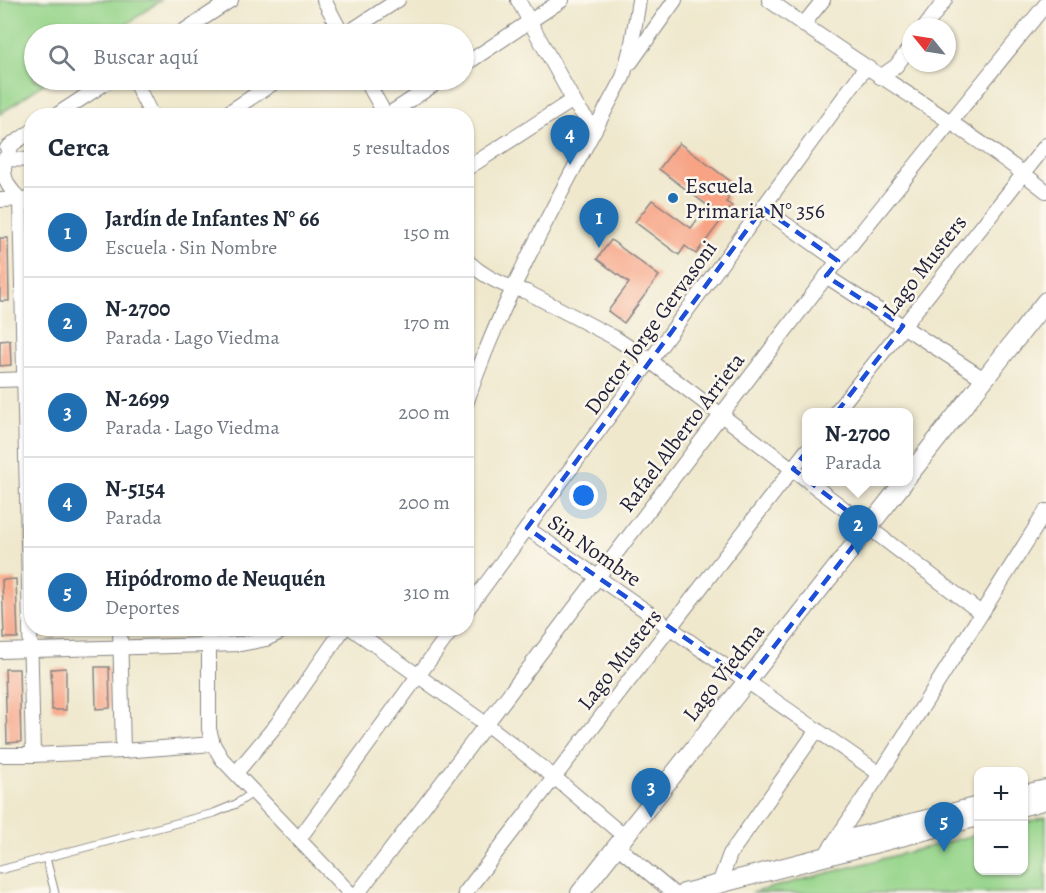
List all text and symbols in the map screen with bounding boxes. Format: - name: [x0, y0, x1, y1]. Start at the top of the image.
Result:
- north arrow: [902, 18, 956, 72]
- search box: [24, 24, 474, 90]
- icon: search: [45, 41, 78, 74]
- text: Buscar aquí: [93, 42, 199, 72]
- pin: 4: [550, 116, 590, 165]
- text: Cerca: [48, 130, 110, 165]
- text: 5 resultados: [353, 134, 450, 161]
- place label: Escuela Primaria N° 356: [685, 171, 825, 226]
- marker: Escuela Primaria N° 356: [666, 191, 680, 205]
- pin: 1: [580, 198, 618, 248]
- text: Jardín de Infantes N° 66: [105, 204, 319, 234]
- street label: Lago Musters: [876, 209, 974, 323]
- text: 1: [64, 219, 71, 246]
- text: 150 m: [403, 219, 450, 246]
- text: Escuela · Sin Nombre: [105, 234, 277, 261]
- street label: Doctor Jorge Gervasoni: [577, 235, 724, 421]
- text: N-2700: [105, 294, 170, 324]
- text: 2: [63, 309, 72, 336]
- text: 170 m: [404, 309, 450, 336]
- text: Parada · Lago Viedma: [105, 324, 280, 351]
- street label: Rafael Alberto Arrieta: [612, 346, 752, 519]
- text: N-2699: [105, 384, 169, 414]
- text: 3: [63, 399, 72, 426]
- text: 200 m: [399, 399, 450, 426]
- popup: [802, 408, 913, 486]
- text: Parada · Lago Viedma: [105, 414, 280, 441]
- text: N-2700: [825, 419, 890, 449]
- text: Parada: [825, 449, 882, 476]
- text: N-5154: [105, 474, 165, 504]
- your location: [569, 481, 598, 510]
- text: 4: [63, 489, 72, 516]
- text: 200 m: [399, 489, 450, 516]
- text: Parada: [105, 504, 162, 531]
- pin: 2: [838, 506, 878, 555]
- street label: Sin Nombre: [542, 508, 647, 594]
- text: Hipódromo de Neuquén: [105, 564, 326, 594]
- text: 5: [63, 579, 72, 606]
- text: 310 m: [404, 579, 450, 606]
- text: Deportes: [105, 594, 180, 621]
- street label: Lago Musters: [571, 603, 669, 717]
- street label: Lago Viedma: [676, 617, 772, 728]
- map controls: [974, 767, 1028, 875]
- button: +: [974, 767, 1028, 821]
- pin: 3: [632, 768, 670, 818]
- pin: 5: [924, 802, 964, 852]
- button: −: [974, 821, 1028, 875]

